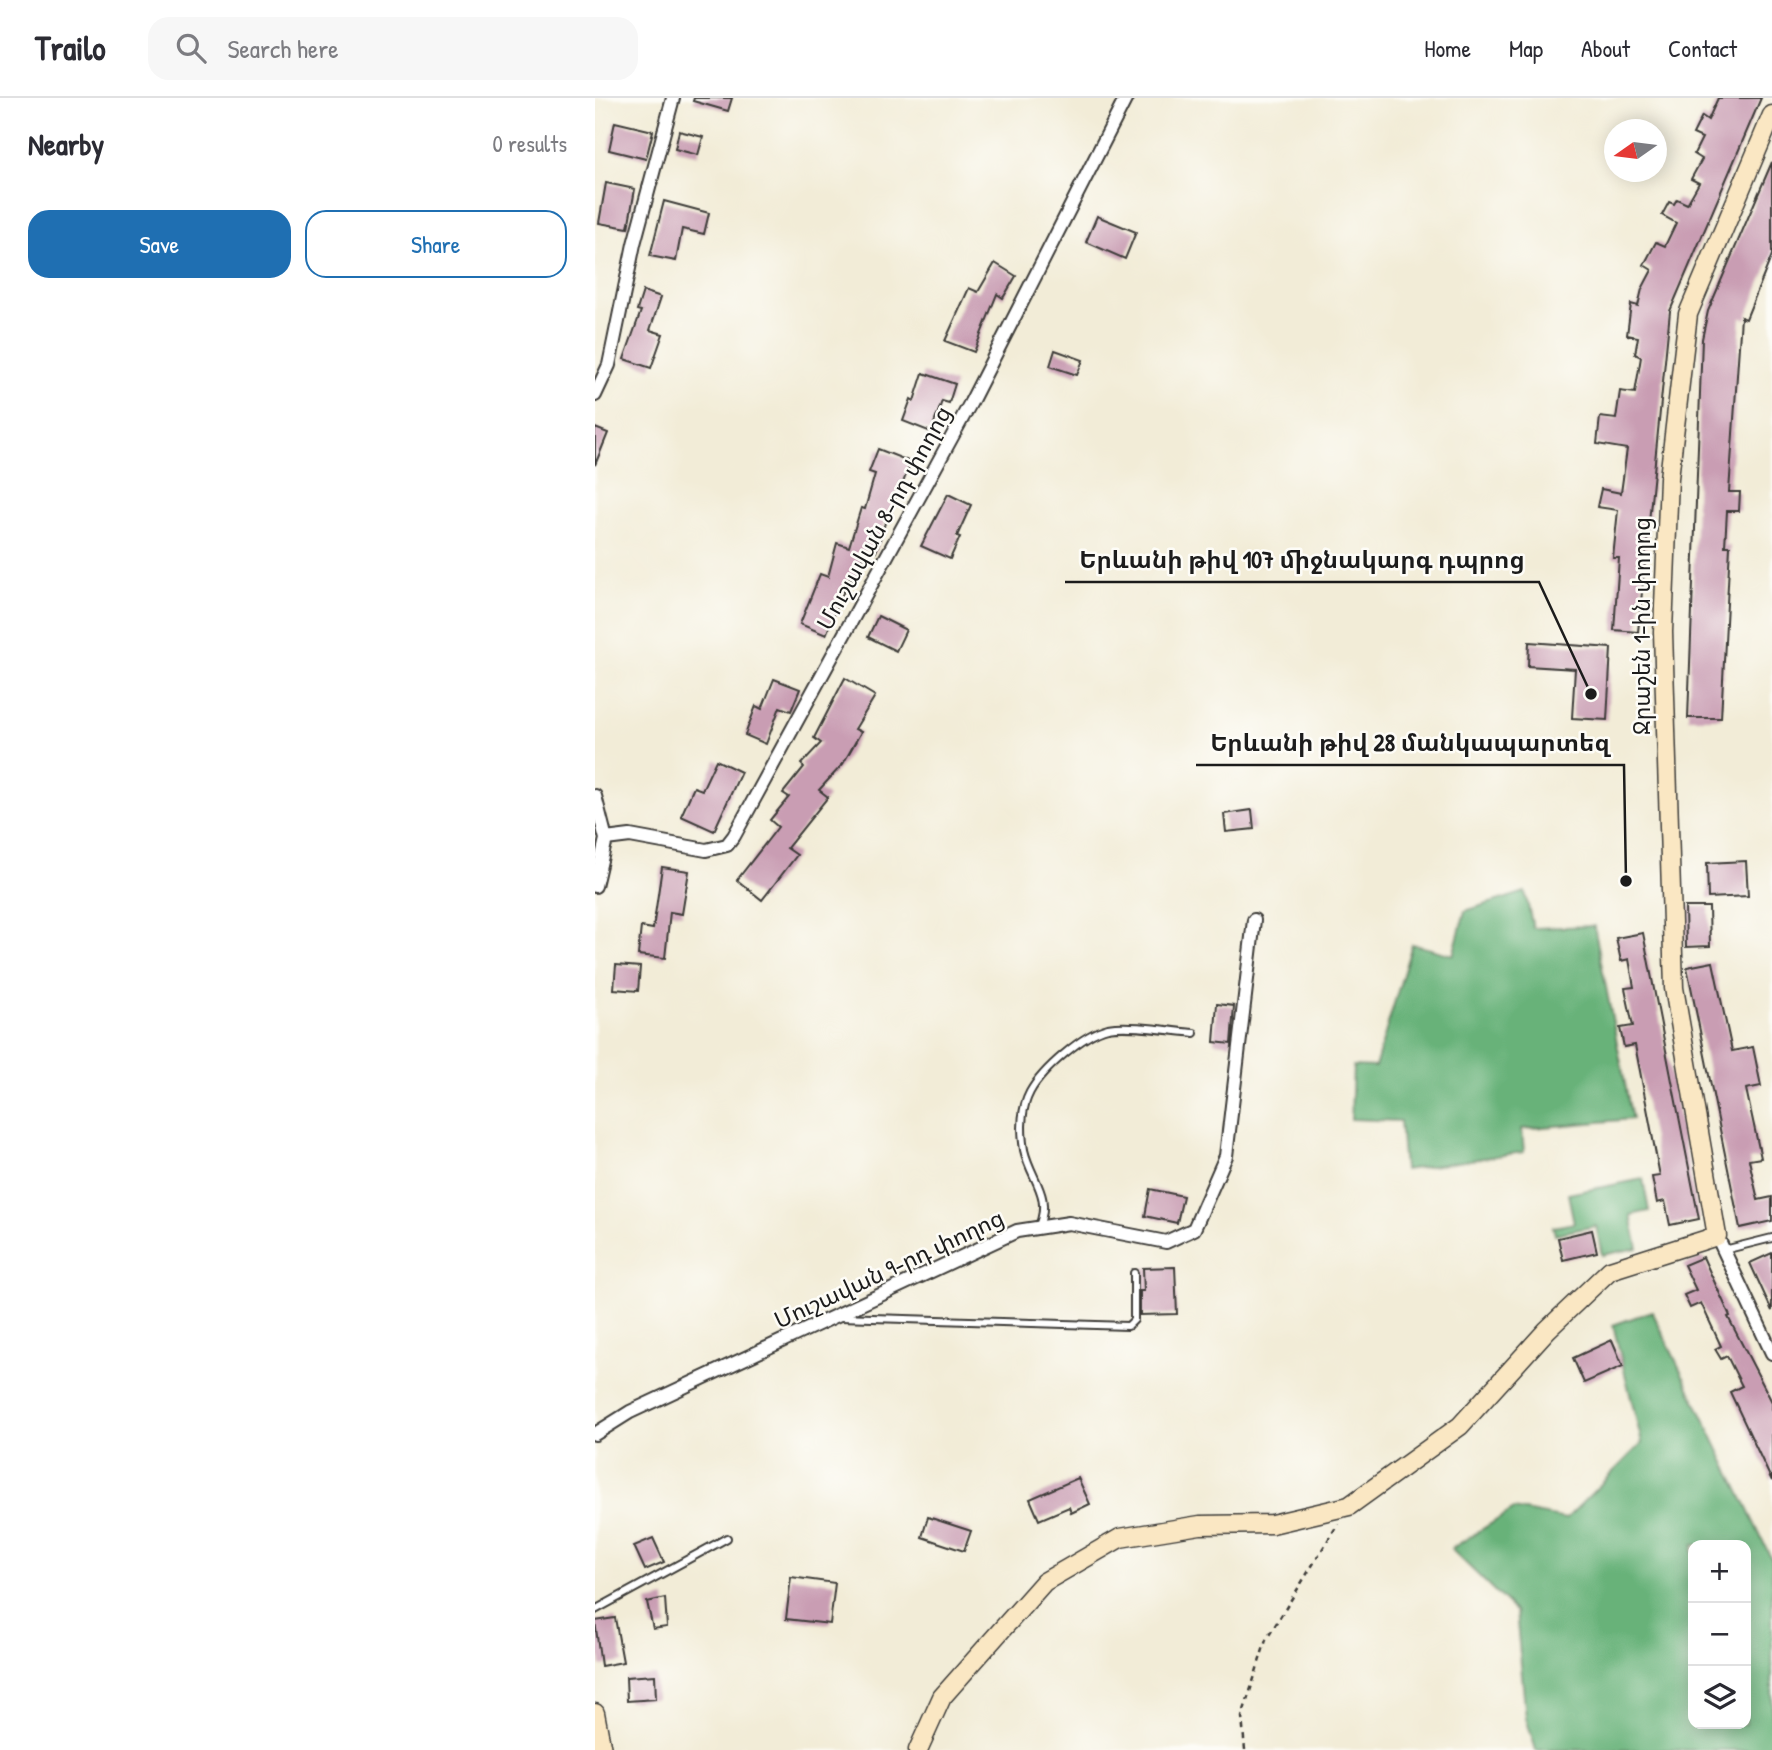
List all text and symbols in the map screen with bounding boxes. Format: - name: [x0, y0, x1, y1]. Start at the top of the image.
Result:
- search box: [148, 17, 638, 80]
- text: Trailo: [35, 26, 106, 70]
- icon: search: [172, 29, 210, 67]
- text: Search here: [228, 31, 339, 66]
- text: Home: [1424, 32, 1471, 64]
- text: Map: [1509, 32, 1543, 64]
- text: About: [1581, 32, 1630, 64]
- text: Contact: [1668, 32, 1737, 64]
- north arrow: [1604, 119, 1667, 182]
- text: Nearby: [28, 124, 104, 164]
- text: 0 results: [492, 128, 567, 159]
- button: Save: [28, 210, 291, 278]
- button: Share: [305, 210, 567, 278]
- street label: Մուշավան 8-րդ փողոց: [809, 400, 958, 635]
- street label: Ջրաշեն 1-ին փողոց: [1626, 517, 1657, 735]
- callout: Երևանի թիվ 107 միջնակարգ դպրոց: [1065, 537, 1539, 582]
- text: Երևանի թիվ 107 միջնակարգ դպրոց: [1079, 543, 1525, 575]
- callout: Երևանի թիվ 28 մանկապարտեզ: [1196, 720, 1624, 765]
- text: Երևանի թիվ 28 մանկապարտեզ: [1210, 726, 1611, 758]
- street label: Մուշավան 9-րդ փողոց: [769, 1202, 1009, 1335]
- map controls: [1688, 1540, 1751, 1729]
- button: +: [1688, 1540, 1751, 1603]
- button: −: [1688, 1603, 1751, 1666]
- button: layers: [1688, 1666, 1751, 1729]

